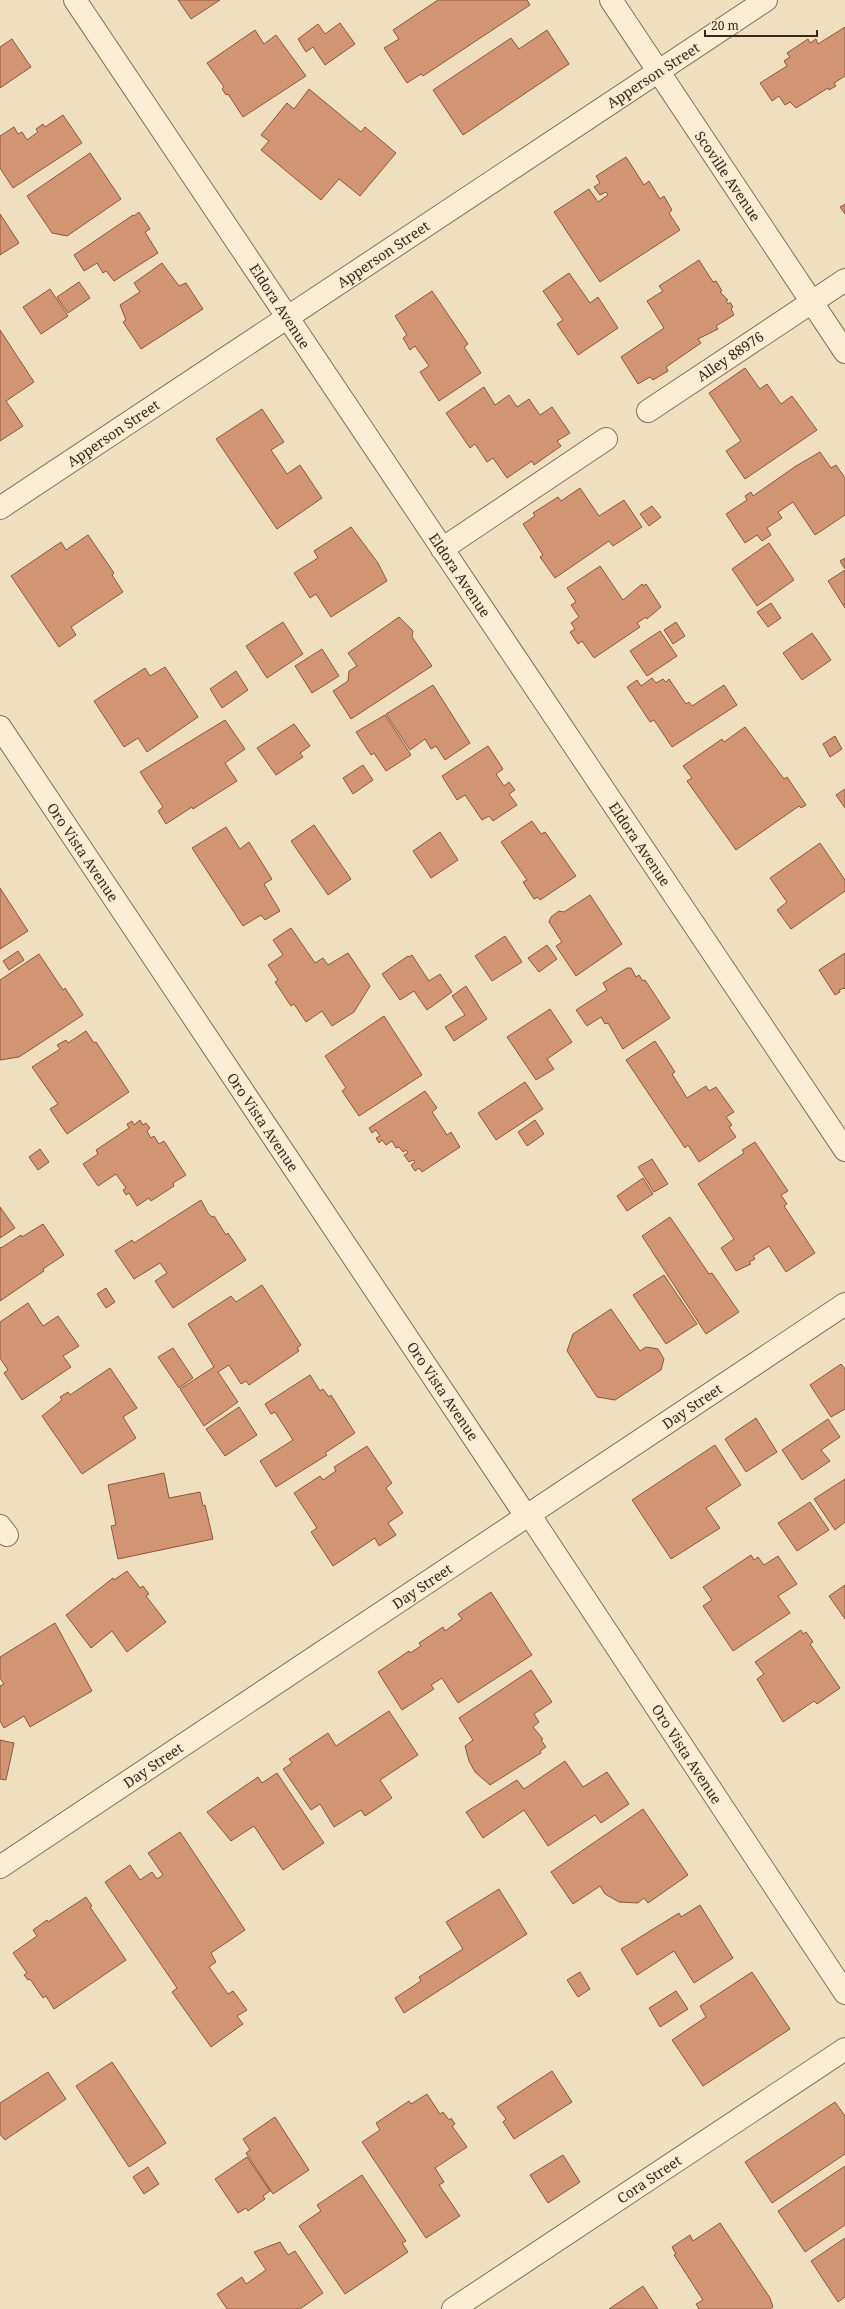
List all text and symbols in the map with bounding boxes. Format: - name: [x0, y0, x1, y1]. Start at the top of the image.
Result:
- scale bar: [705, 12, 817, 38]
- text: 20 m: [711, 17, 739, 34]
- street label: Apperson Street: [603, 38, 703, 112]
- street label: Scoville Avenue: [691, 127, 765, 225]
- street label: Apperson Street: [333, 216, 433, 292]
- street label: Eldora Avenue: [245, 260, 315, 352]
- street label: Alley 88976: [693, 327, 767, 385]
- street label: Apperson Street: [63, 395, 163, 471]
- street label: Eldora Avenue: [425, 529, 495, 621]
- street label: Eldora Avenue: [605, 798, 675, 890]
- street label: Oro Vista Avenue: [43, 799, 123, 905]
- street label: Oro Vista Avenue: [223, 1069, 303, 1175]
- street label: Oro Vista Avenue: [403, 1338, 483, 1444]
- street label: Day Street: [658, 1379, 726, 1433]
- street label: Day Street: [388, 1559, 456, 1613]
- street label: Oro Vista Avenue: [648, 1700, 726, 1808]
- street label: Day Street: [119, 1738, 187, 1792]
- street label: Cora Street: [613, 2151, 685, 2207]

